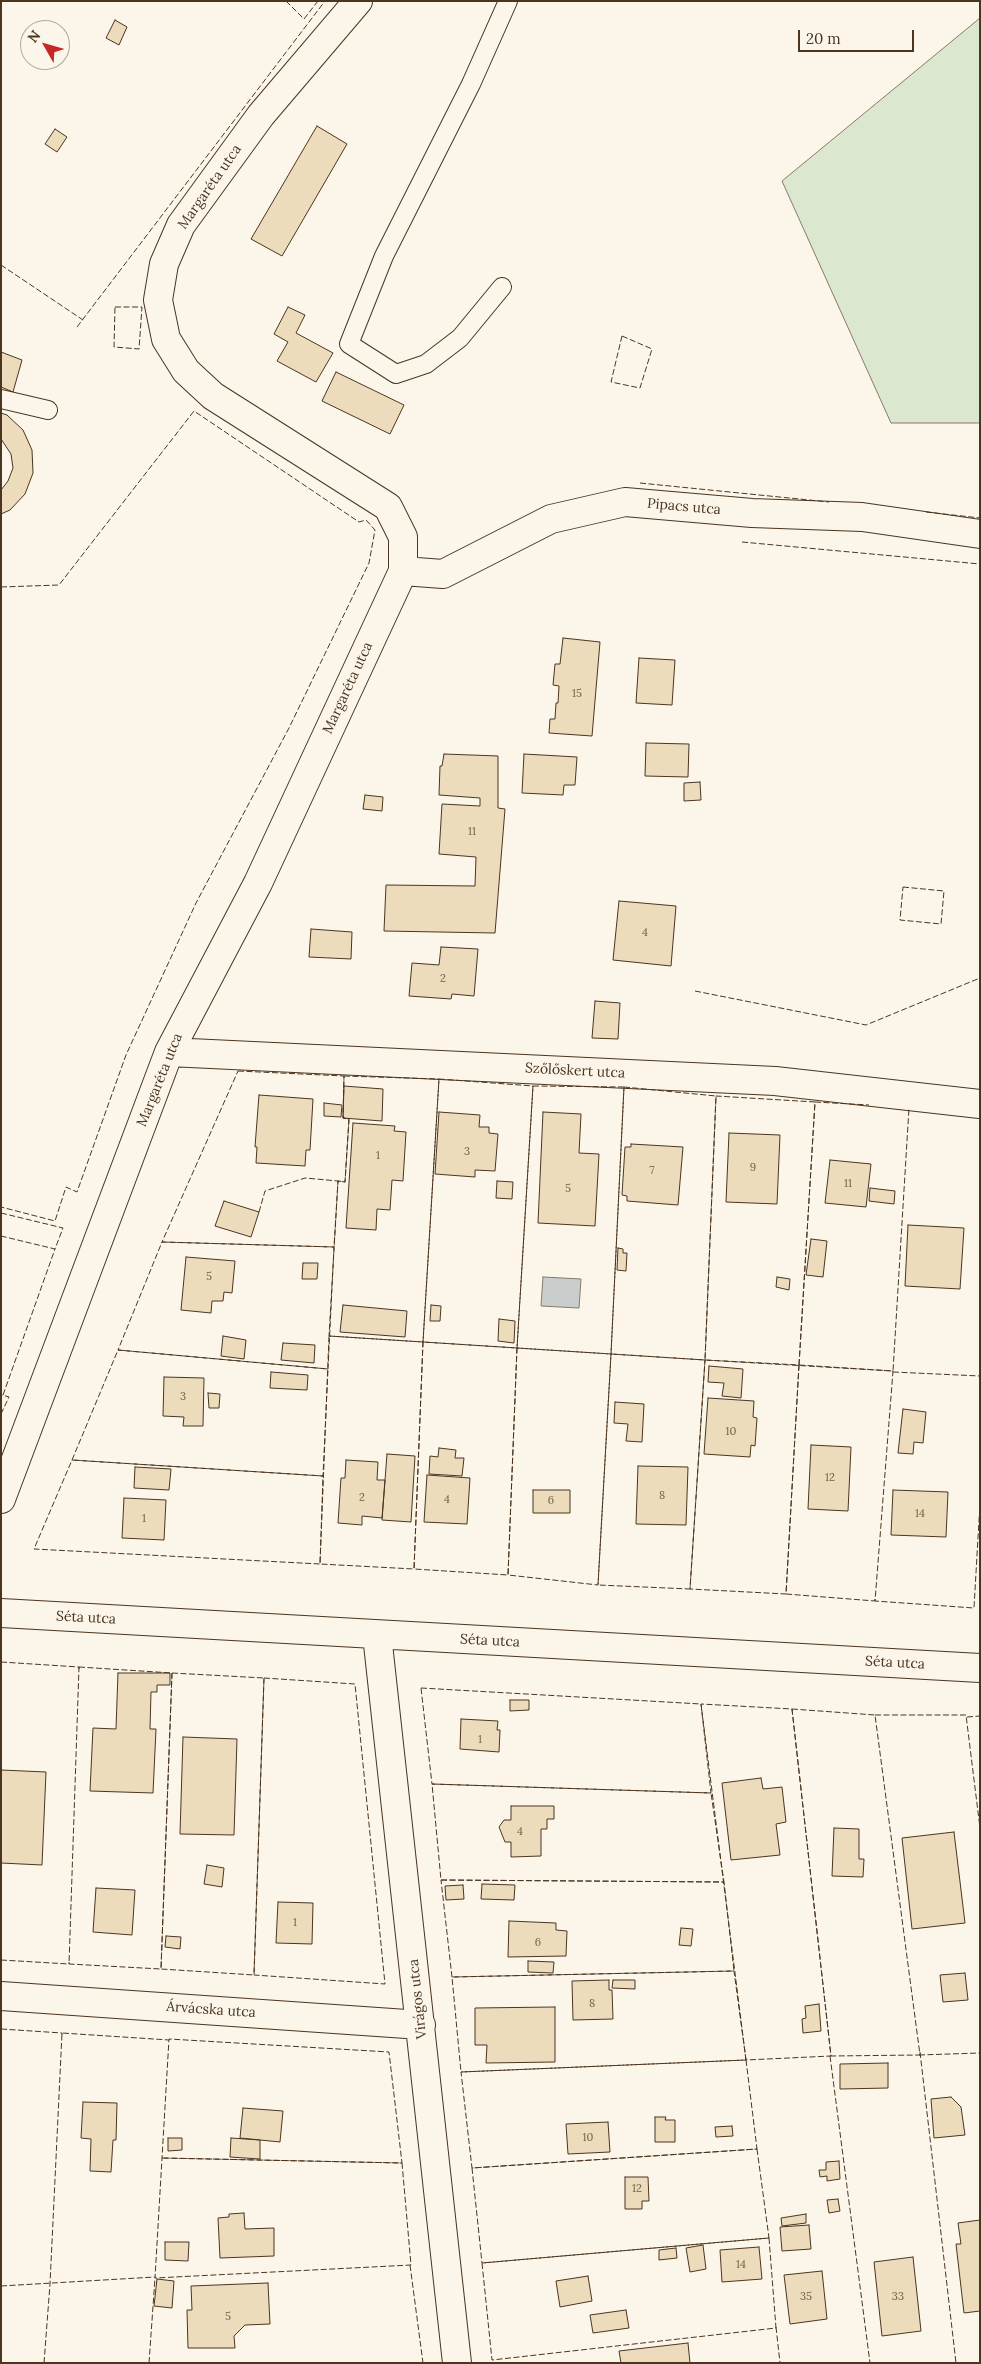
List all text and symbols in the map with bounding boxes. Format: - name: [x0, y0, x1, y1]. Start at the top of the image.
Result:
- north arrow: [20, 20, 70, 70]
- scale bar: [801, 20, 917, 52]
- text: N: [24, 27, 44, 46]
- text: 20 m: [806, 29, 841, 48]
- street label: Margaréta utca: [175, 142, 245, 232]
- street label: Pipacs utca: [646, 495, 722, 519]
- street label: Margaréta utca: [319, 639, 377, 737]
- house number: 15: [572, 687, 582, 701]
- house number: 11: [468, 825, 476, 839]
- house number: 4: [642, 926, 648, 940]
- house number: 2: [440, 972, 446, 986]
- street label: Margaréta utca: [134, 1031, 186, 1129]
- street label: Szőlőskert utca: [524, 1060, 626, 1082]
- house number: 3: [464, 1145, 470, 1159]
- house number: 1: [376, 1149, 380, 1163]
- house number: 9: [750, 1161, 756, 1175]
- house number: 7: [649, 1164, 655, 1178]
- house number: 11: [844, 1177, 852, 1191]
- house number: 5: [565, 1182, 571, 1196]
- house number: 5: [206, 1270, 212, 1284]
- house number: 3: [180, 1390, 186, 1404]
- house number: 10: [726, 1425, 736, 1439]
- house number: 12: [825, 1471, 835, 1485]
- house number: 8: [659, 1489, 665, 1503]
- house number: 2: [359, 1491, 365, 1505]
- house number: 4: [444, 1493, 450, 1507]
- house number: 6: [548, 1494, 554, 1508]
- house number: 14: [915, 1507, 925, 1521]
- house number: 1: [142, 1512, 146, 1526]
- street label: Séta utca: [56, 1608, 116, 1628]
- street label: Séta utca: [460, 1631, 520, 1651]
- street label: Séta utca: [865, 1653, 925, 1673]
- house number: 1: [478, 1733, 482, 1747]
- house number: 4: [517, 1825, 523, 1839]
- house number: 1: [293, 1916, 297, 1930]
- house number: 6: [535, 1936, 541, 1950]
- street label: Virágos utca: [405, 1958, 431, 2040]
- house number: 8: [589, 1997, 595, 2011]
- street label: Árvácska utca: [166, 1998, 256, 2022]
- house number: 10: [583, 2131, 593, 2145]
- house number: 12: [632, 2182, 642, 2196]
- house number: 14: [736, 2258, 746, 2272]
- house number: 35: [800, 2290, 812, 2304]
- house number: 33: [892, 2290, 904, 2304]
- house number: 5: [225, 2310, 231, 2324]

